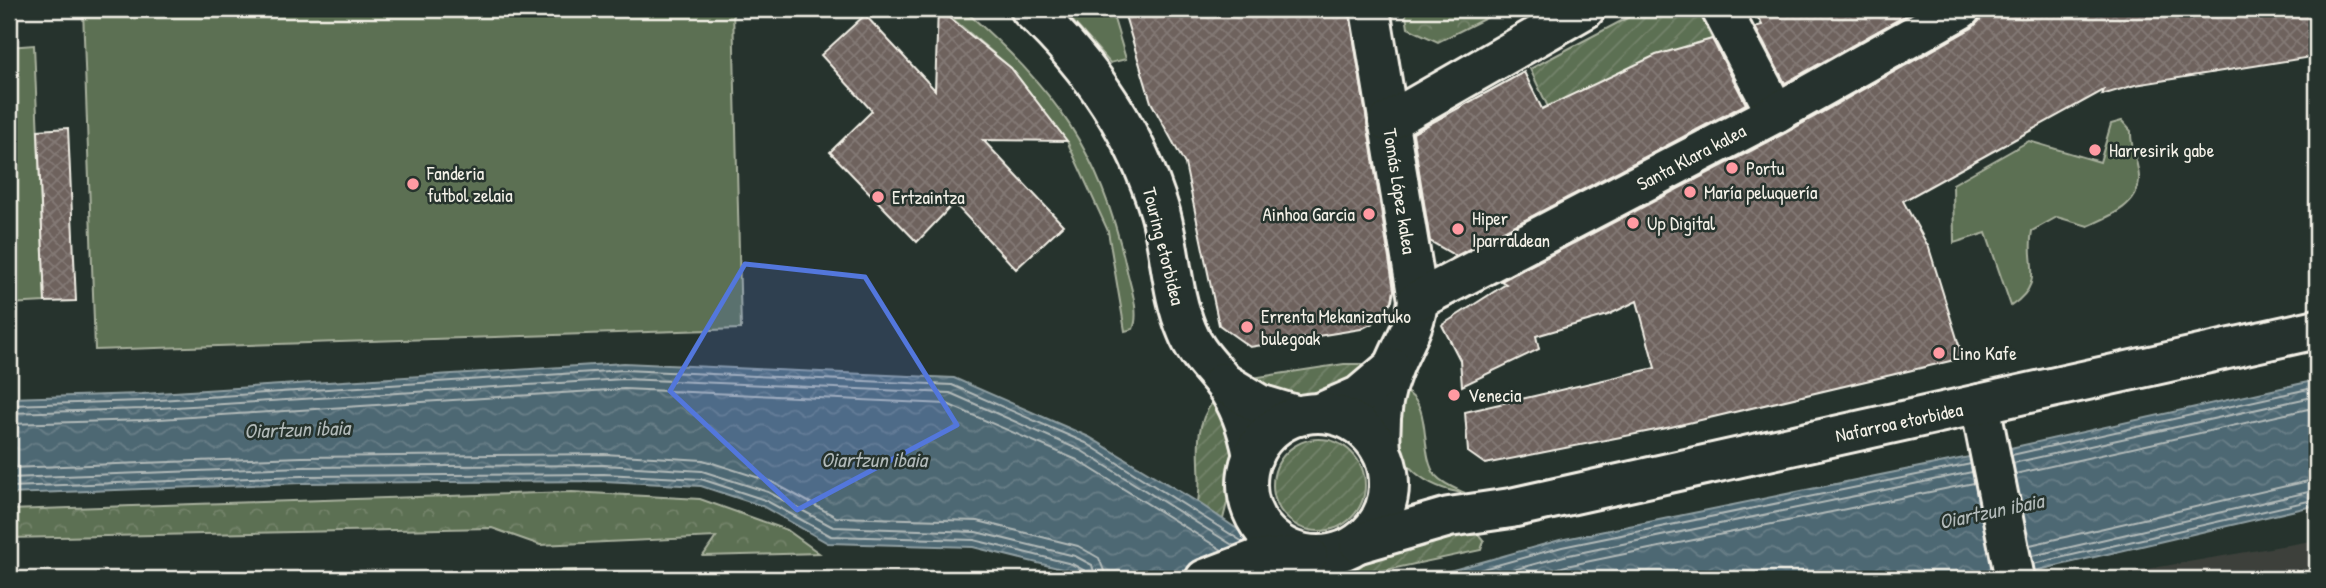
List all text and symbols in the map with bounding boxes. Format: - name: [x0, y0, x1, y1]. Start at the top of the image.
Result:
- street label: Santa Klara kalea: [1632, 117, 1751, 197]
- street label: Tomás López kalea: [1377, 126, 1423, 256]
- place label: Harresirik gabe: [2109, 137, 2215, 163]
- marker: Harresirik gabe: [2087, 142, 2103, 158]
- place label: Portu: [1746, 155, 1785, 181]
- place label: Fanderia futbol zelaia: [426, 160, 513, 208]
- marker: Portu: [1724, 160, 1740, 176]
- marker: Fanderia futbol zelaia: [405, 176, 421, 192]
- place label: María peluquería: [1704, 179, 1818, 205]
- place label: Ertzaintza: [892, 184, 965, 210]
- street label: Touring etorbidea: [1137, 184, 1191, 308]
- marker: María peluquería: [1682, 184, 1698, 200]
- marker: Ertzaintza: [870, 189, 886, 205]
- place label: Ainhoa Garcia: [1262, 201, 1356, 227]
- place label: Hiper Iparraldean: [1472, 205, 1550, 253]
- marker: Ainhoa Garcia: [1361, 206, 1377, 222]
- place label: Up Digital: [1647, 210, 1716, 236]
- marker: Up Digital: [1625, 215, 1641, 231]
- marker: Hiper Iparraldean: [1450, 221, 1466, 237]
- place label: Errenta Mekanizatuko bulegoak: [1261, 303, 1411, 351]
- marker: Errenta Mekanizatuko bulegoak: [1239, 319, 1255, 335]
- place label: Lino Kafe: [1953, 340, 2017, 366]
- marker: Lino Kafe: [1931, 345, 1947, 361]
- place label: Venecia: [1468, 382, 1522, 408]
- marker: Venecia: [1446, 387, 1462, 403]
- street label: Nafarroa etorbidea: [1833, 396, 1966, 448]
- water label: Oiartzun ibaia: [243, 413, 353, 445]
- water label: Oiartzun ibaia: [821, 445, 930, 474]
- water label: Oiartzun ibaia: [1936, 485, 2049, 536]

